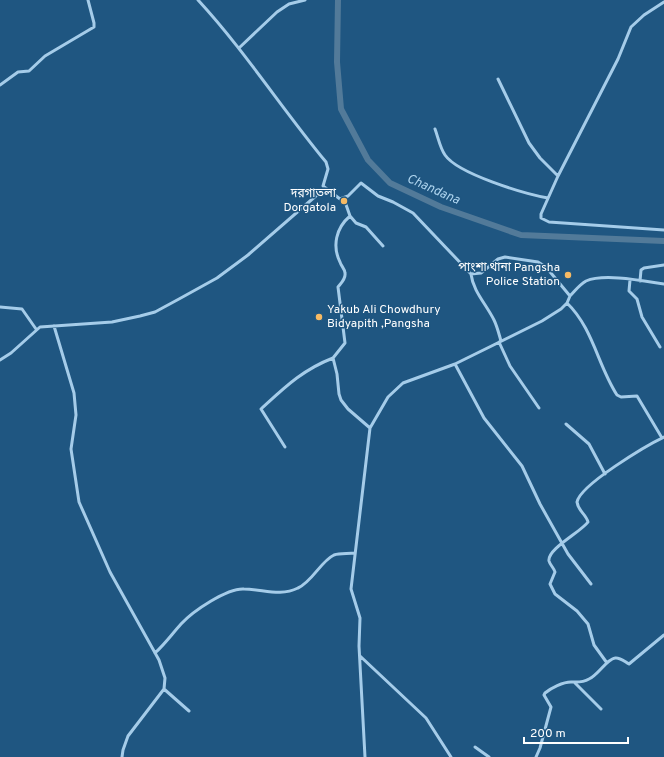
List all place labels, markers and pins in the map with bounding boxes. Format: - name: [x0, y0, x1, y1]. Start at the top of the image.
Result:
- place label: দরগাতলা Dorgatola: [283, 186, 337, 216]
- marker: দরগাতলা Dorgatola: [339, 196, 349, 206]
- place label: পাংশা থানা Pangsha Police Station: [458, 260, 560, 290]
- marker: পাংশা থানা Pangsha Police Station: [563, 270, 573, 280]
- place label: Yakub Ali Chowdhury Bidyapith ,Pangsha: [327, 302, 441, 332]
- marker: Yakub Ali Chowdhury Bidyapith ,Pangsha: [314, 312, 324, 322]

